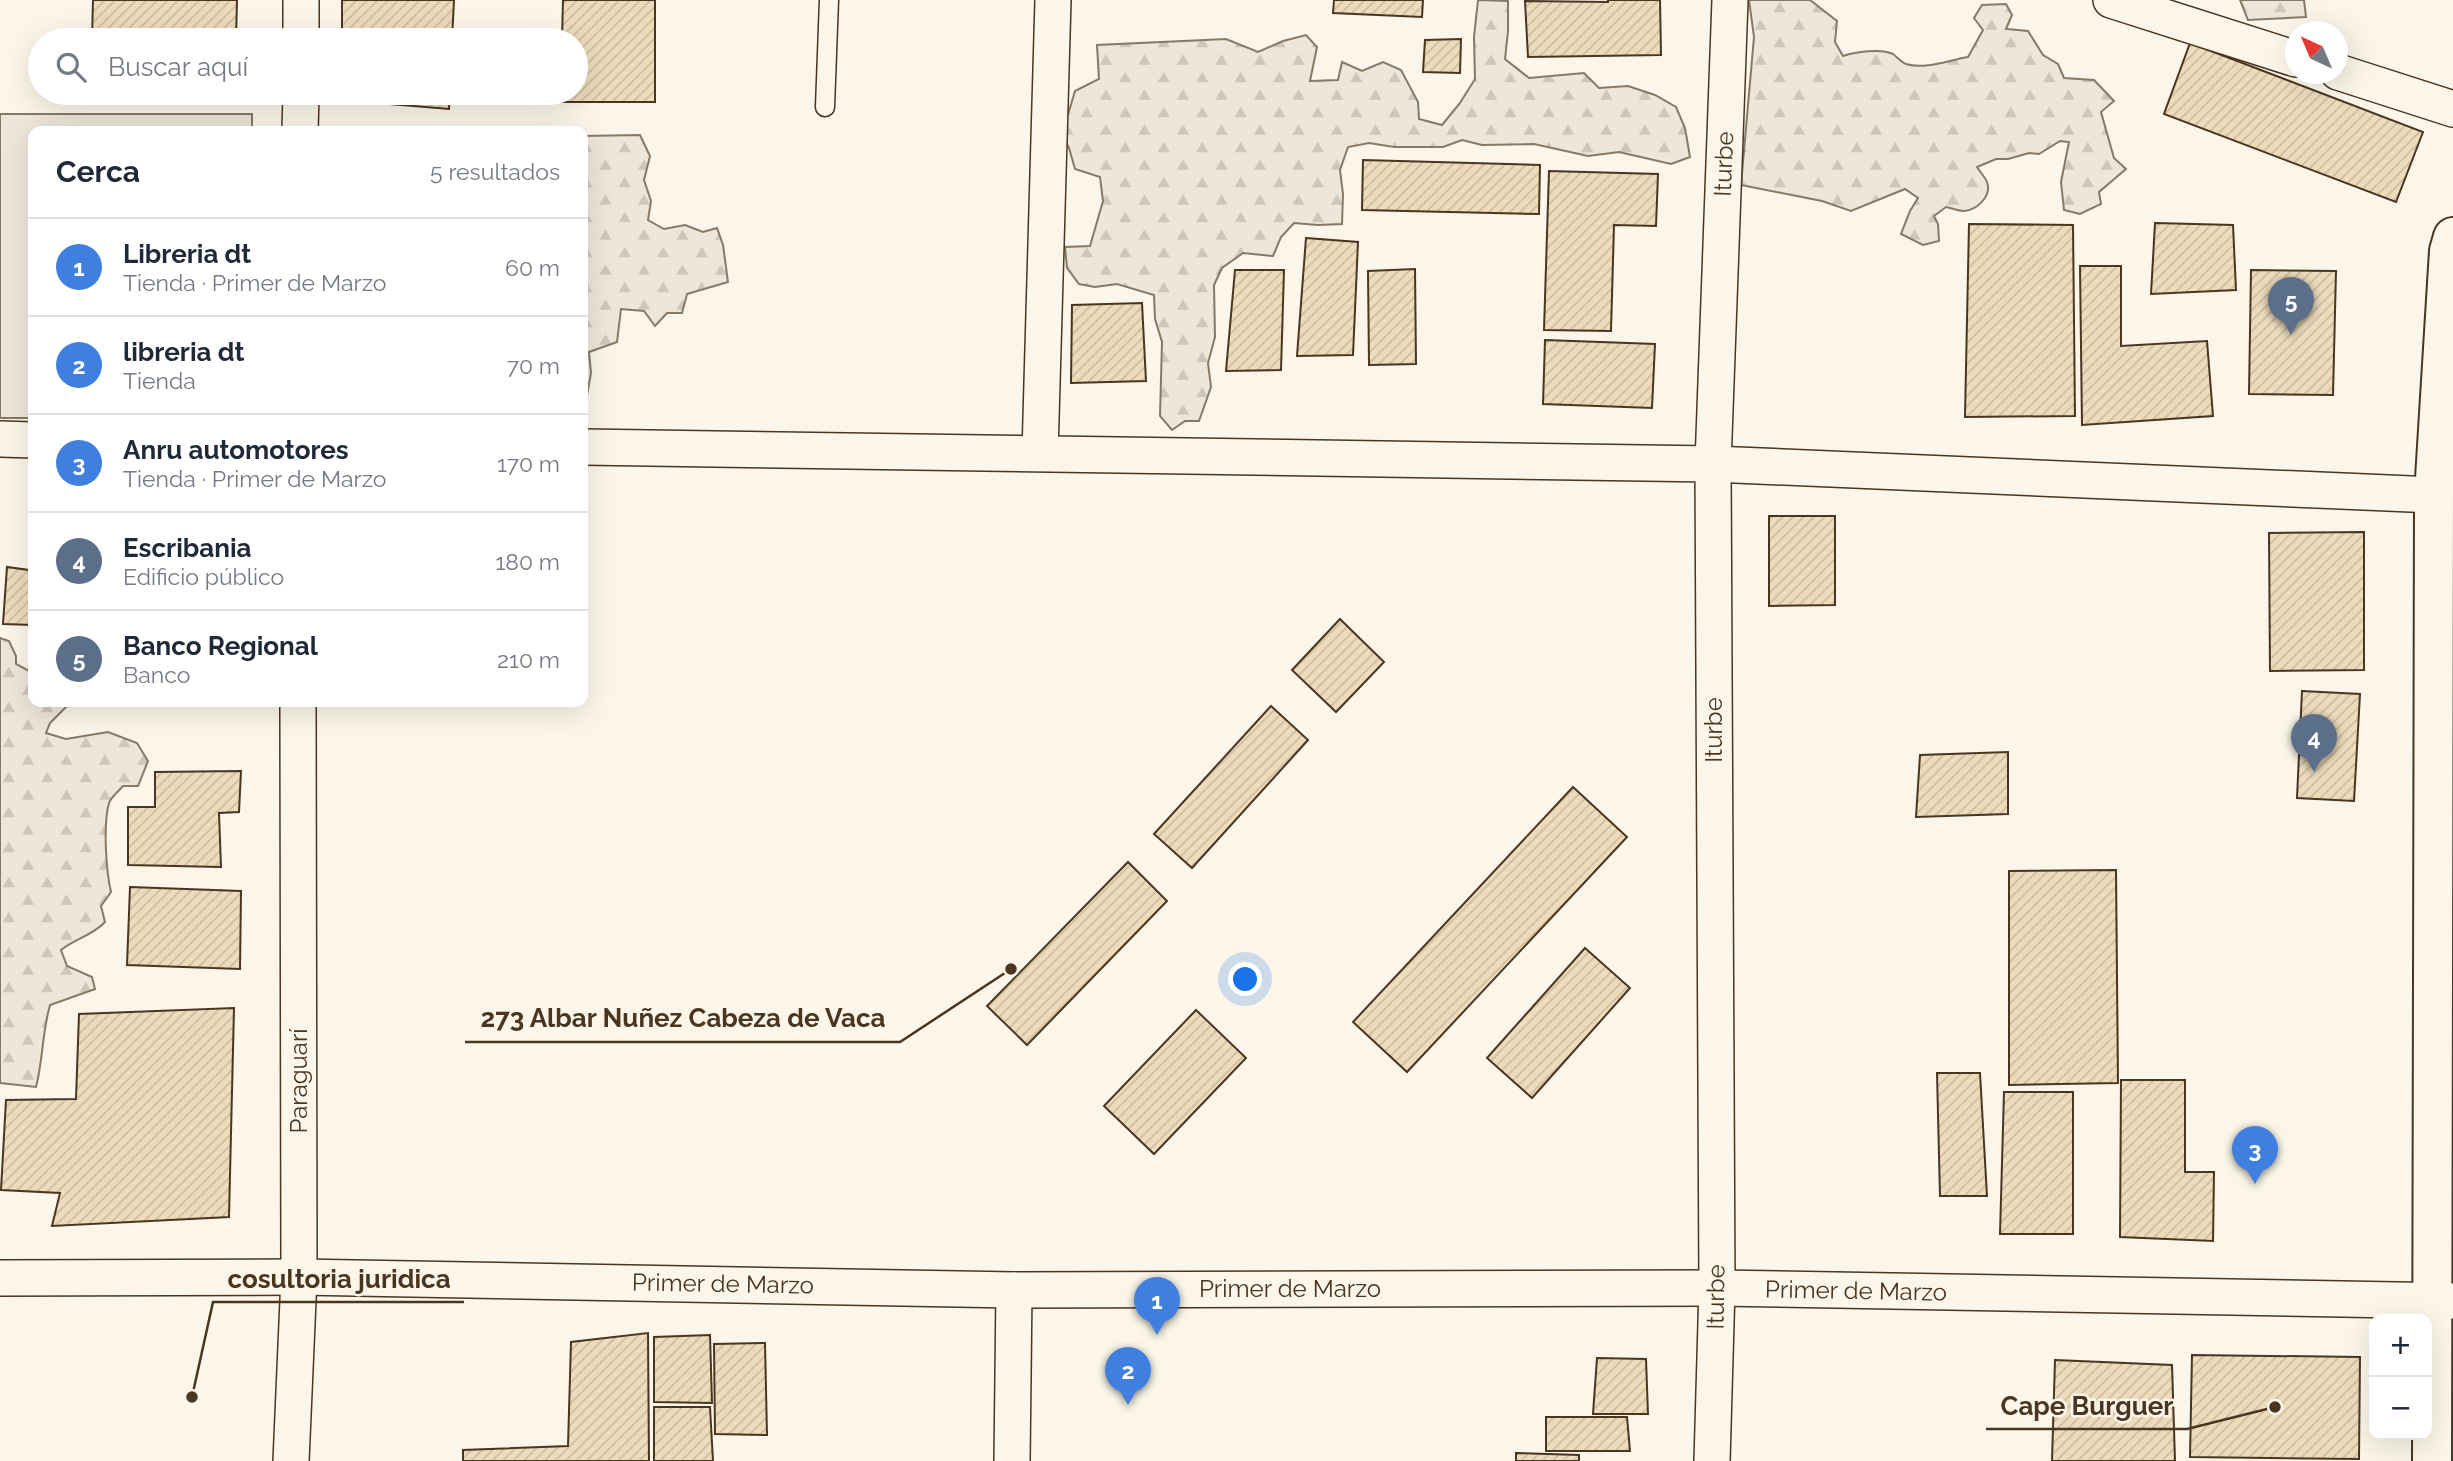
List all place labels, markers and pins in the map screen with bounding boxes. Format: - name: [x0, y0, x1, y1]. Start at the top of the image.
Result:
- pin: 5: [2268, 277, 2314, 335]
- pin: 4: [2291, 714, 2337, 772]
- callout: 273 Albar Nuñez Cabeza de Vaca: [465, 995, 900, 1042]
- pin: 3: [2232, 1126, 2278, 1184]
- callout: cosultoria juridica: [213, 1255, 464, 1302]
- pin: 1: [1134, 1277, 1180, 1335]
- pin: 2: [1105, 1347, 1151, 1405]
- callout: Cape Burguer: [1986, 1382, 2187, 1429]

